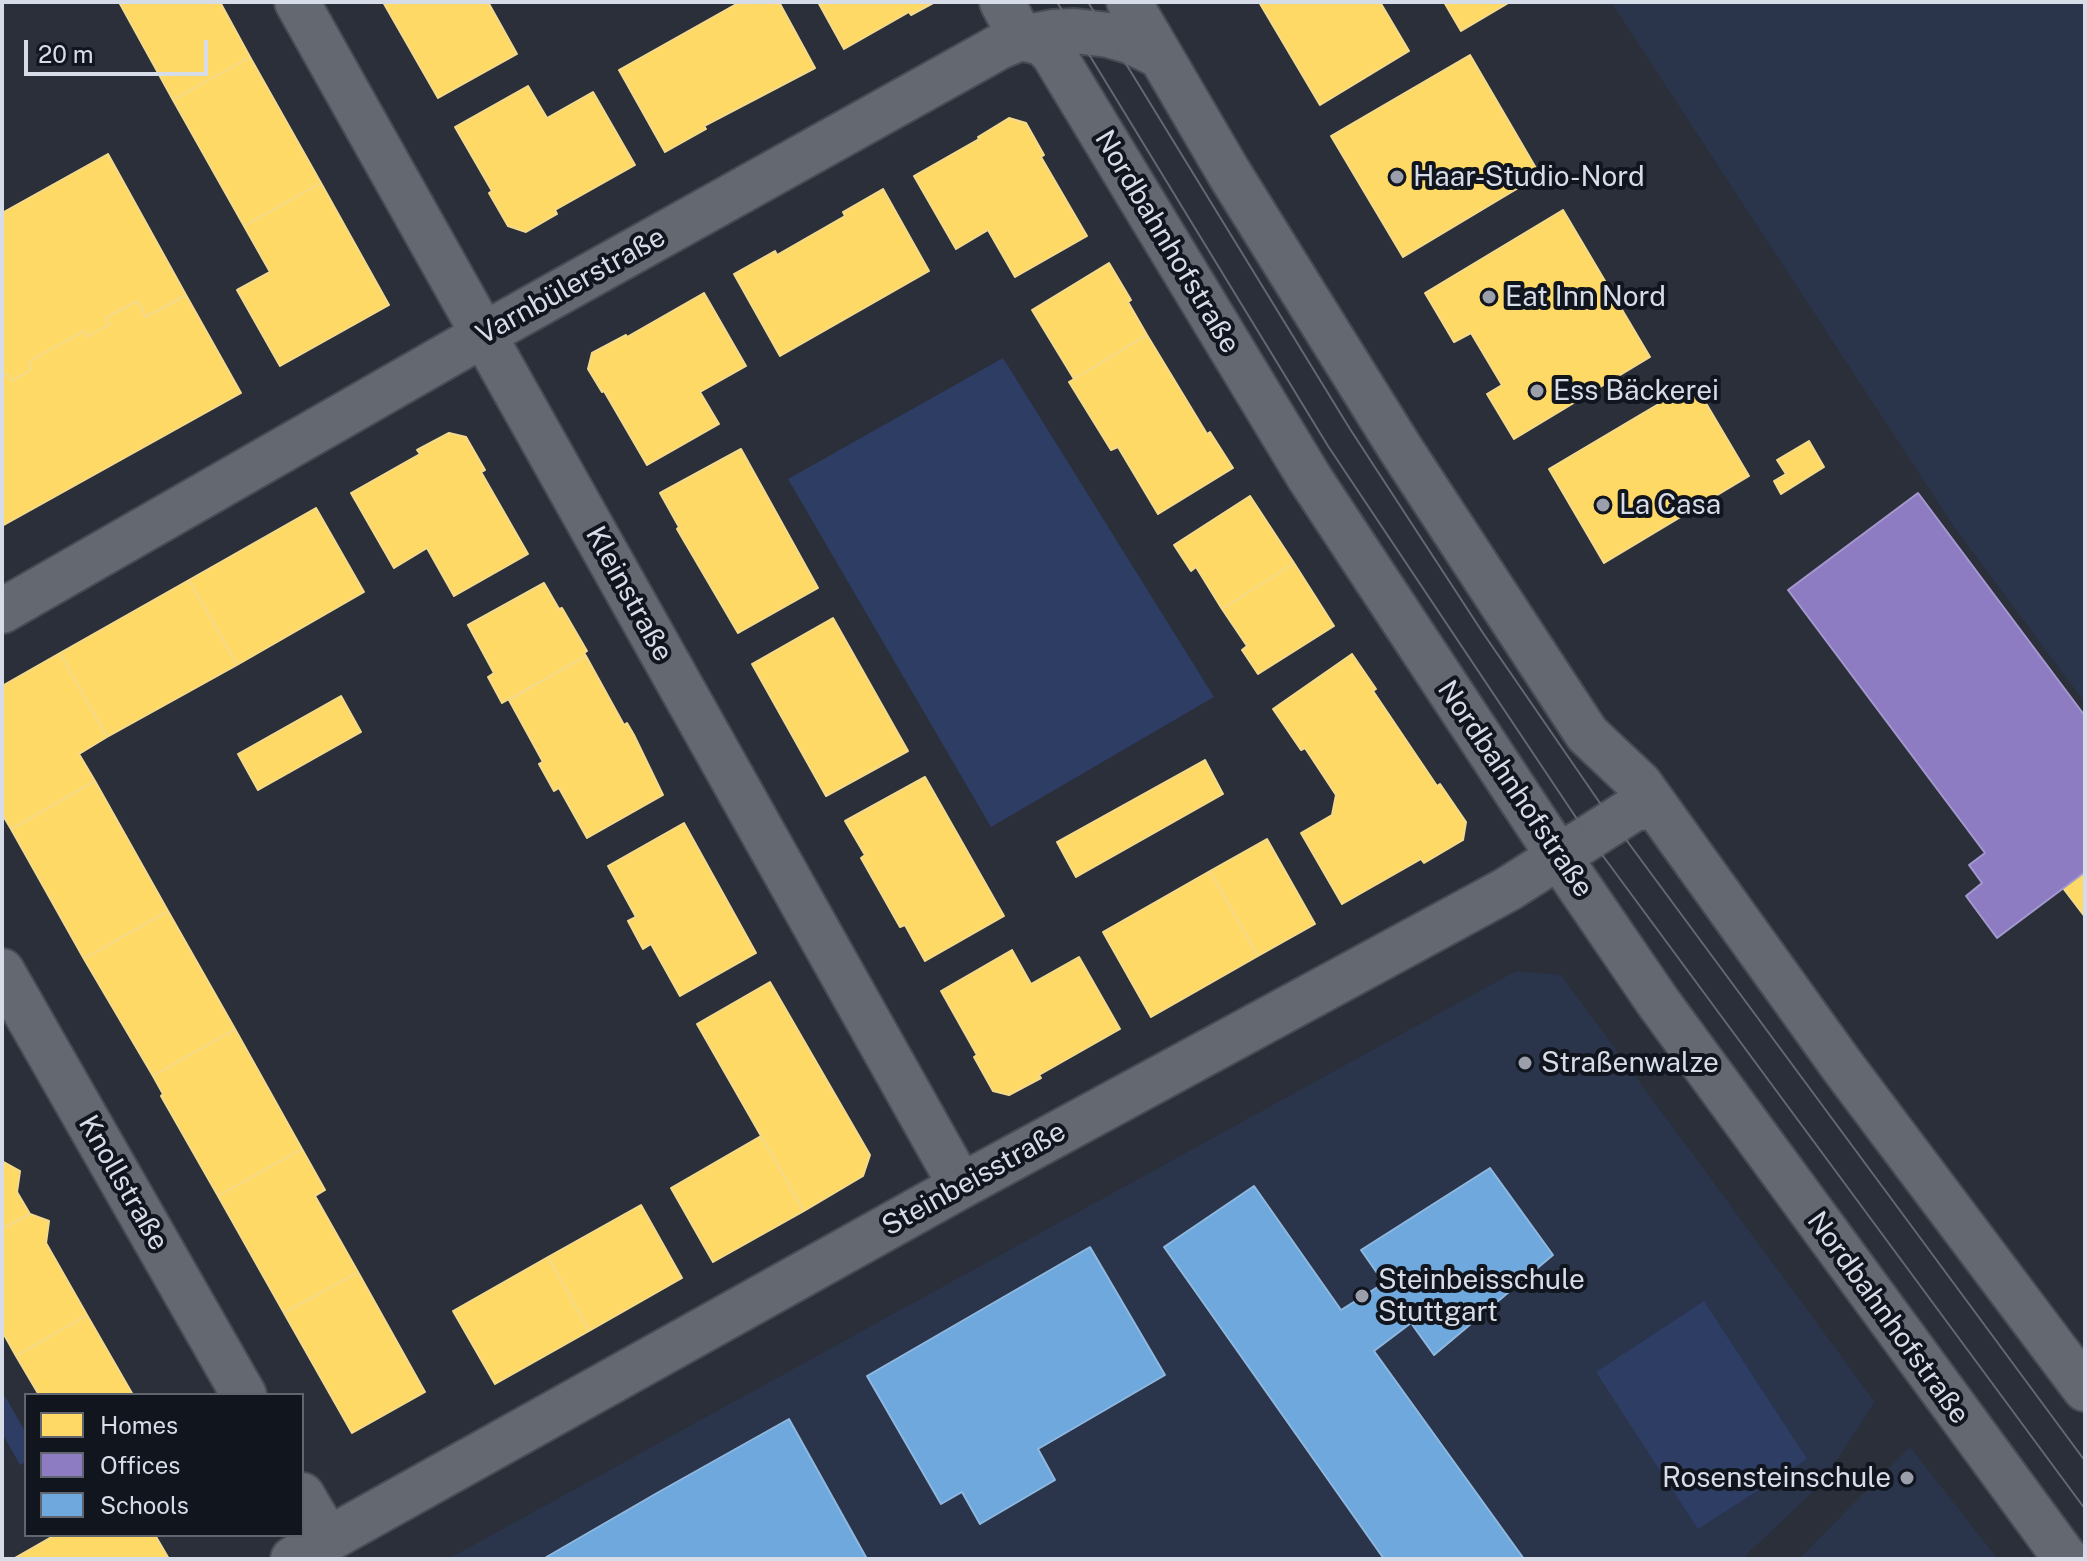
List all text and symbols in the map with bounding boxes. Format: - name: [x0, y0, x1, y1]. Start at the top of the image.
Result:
- scale bar: [28, 24, 212, 74]
- text: 20 m: [38, 40, 94, 68]
- street label: Nordbahnhofstraße: [1087, 124, 1247, 360]
- place label: Haar-Studio-Nord: [1413, 160, 1645, 194]
- marker: Haar-Studio-Nord: [1388, 168, 1406, 186]
- street label: Varnbülerstraße: [471, 220, 671, 352]
- place label: Eat Inn Nord: [1505, 280, 1666, 314]
- marker: Eat Inn Nord: [1480, 288, 1498, 306]
- place label: Ess Bäckerei: [1553, 374, 1719, 408]
- marker: Ess Bäckerei: [1528, 382, 1546, 400]
- place label: La Casa: [1619, 488, 1721, 522]
- marker: La Casa: [1594, 496, 1612, 514]
- street label: Kleinstraße: [578, 521, 680, 667]
- street label: Nordbahnhofstraße: [1430, 674, 1600, 904]
- place label: Straßenwalze: [1541, 1046, 1719, 1080]
- marker: Straßenwalze: [1516, 1054, 1534, 1072]
- street label: Knollstraße: [71, 1110, 175, 1256]
- street label: Steinbeisstraße: [876, 1115, 1072, 1243]
- street label: Nordbahnhofstraße: [1800, 1205, 1976, 1431]
- place label: Steinbeisschule Stuttgart: [1378, 1263, 1585, 1329]
- marker: Steinbeisschule Stuttgart: [1353, 1287, 1371, 1305]
- legend: [24, 1393, 304, 1537]
- text: Homes: [100, 1411, 178, 1439]
- text: Offices: [100, 1451, 180, 1479]
- place label: Rosensteinschule: [1662, 1461, 1891, 1495]
- marker: Rosensteinschule: [1898, 1469, 1916, 1487]
- text: Schools: [100, 1491, 189, 1519]

